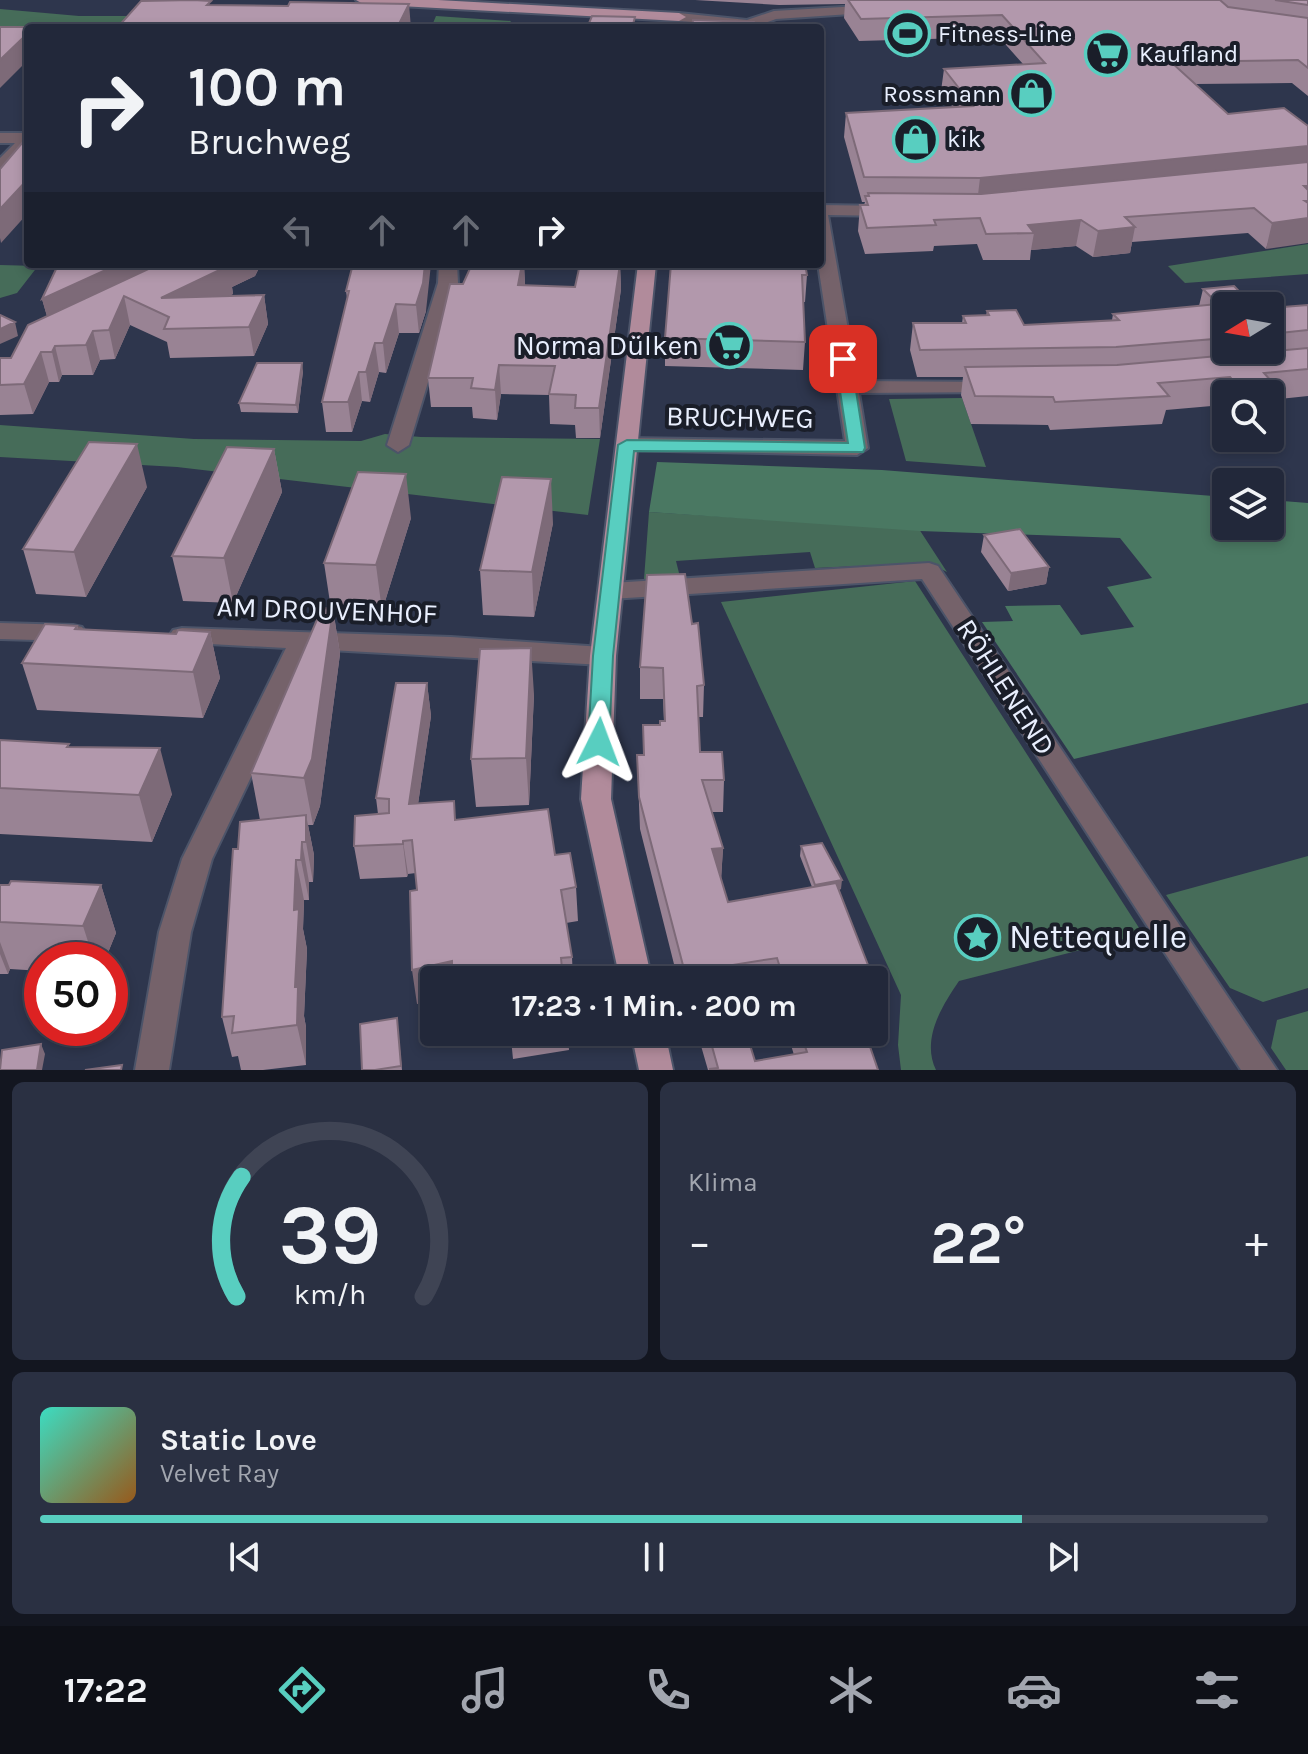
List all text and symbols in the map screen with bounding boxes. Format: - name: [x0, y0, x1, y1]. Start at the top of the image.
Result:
- sports icon: Fitness-Line: [883, 10, 931, 58]
- place label: Fitness-Line: [938, 20, 1072, 48]
- supermarket icon: Kaufland: [1084, 30, 1132, 78]
- place label: Kaufland: [1139, 40, 1238, 68]
- text: 100 m: [188, 54, 346, 119]
- icon: right: [56, 56, 160, 160]
- shop icon: Rossmann: [1008, 70, 1056, 118]
- place label: Rossmann: [883, 80, 1001, 108]
- shop icon: kik: [892, 115, 940, 163]
- text: Bruchweg: [188, 121, 350, 163]
- place label: kik: [947, 125, 981, 153]
- icon: left: [276, 208, 320, 252]
- icon: ahead: [360, 208, 404, 252]
- icon: ahead: [444, 208, 488, 252]
- icon: right: [528, 208, 572, 252]
- north arrow: [1212, 292, 1284, 364]
- map controls: [1212, 292, 1284, 540]
- supermarket icon: Norma Dülken: [706, 321, 754, 369]
- pin: [809, 325, 877, 393]
- place label: Norma Dülken: [516, 329, 699, 362]
- icon: arrive: [821, 337, 865, 381]
- button: search: [1212, 380, 1284, 452]
- street label: BRUCHWEG: [666, 399, 814, 435]
- button: layers: [1212, 468, 1284, 540]
- street label: AM DROUVENHOF: [216, 590, 438, 630]
- street label: RÖHLENEND: [950, 613, 1062, 761]
- position arrow: [557, 700, 641, 784]
- place icon: Nettequelle: [954, 913, 1002, 961]
- place label: Nettequelle: [1009, 917, 1187, 957]
- speed limit sign: 50: [24, 942, 128, 1046]
- text: 17:23 · 1 Min. · 200 m: [511, 988, 797, 1024]
- text: Klima: [688, 1167, 757, 1198]
- text: 39: [279, 1187, 381, 1284]
- text: 22°: [930, 1208, 1026, 1278]
- text: −: [688, 1217, 711, 1268]
- text: +: [1245, 1217, 1268, 1268]
- text: km/h: [294, 1278, 366, 1311]
- text: Static Love: [160, 1422, 317, 1458]
- text: Velvet Ray: [160, 1458, 279, 1489]
- icon: previous: [223, 1535, 267, 1579]
- icon: pause: [632, 1535, 676, 1579]
- icon: next: [1041, 1535, 1085, 1579]
- icon: directions: [274, 1662, 330, 1718]
- icon: music: [457, 1662, 513, 1718]
- icon: phone: [640, 1662, 696, 1718]
- icon: climate: [823, 1662, 879, 1718]
- icon: car: [1006, 1662, 1062, 1718]
- icon: filters: [1189, 1662, 1245, 1718]
- text: 17:22: [63, 1669, 147, 1711]

